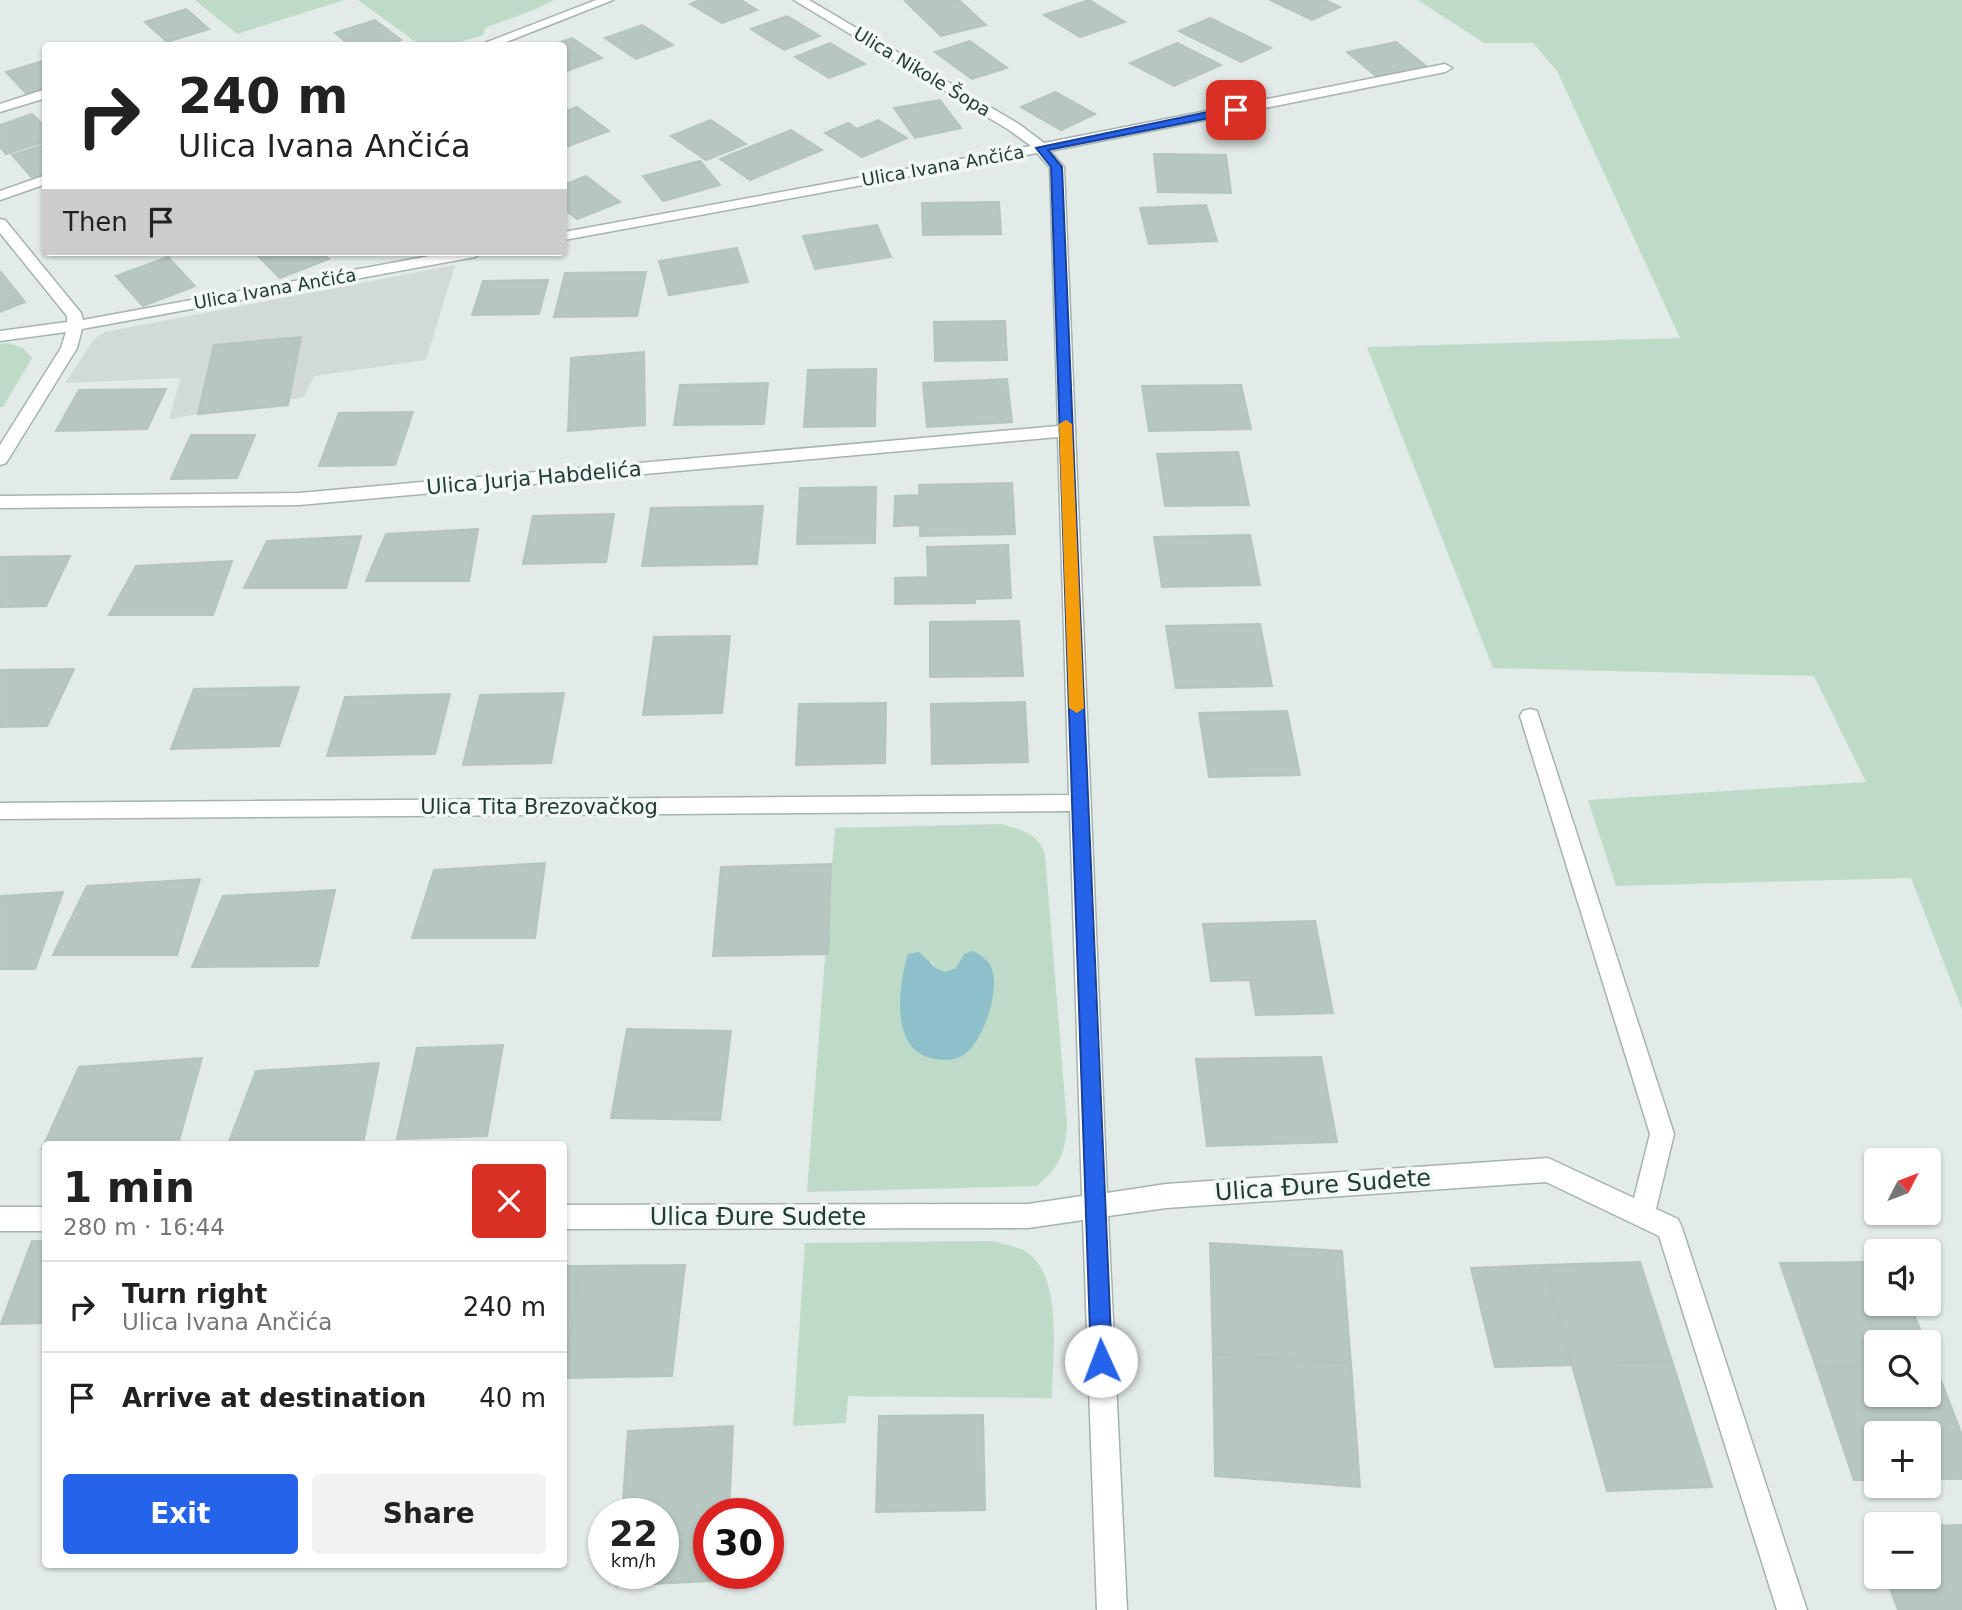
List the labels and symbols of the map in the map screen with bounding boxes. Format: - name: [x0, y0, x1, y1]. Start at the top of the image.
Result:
- street label: Ulica Nikole Šopa: [850, 22, 994, 121]
- pin: [1206, 80, 1266, 140]
- street label: Ulica Ivana Ančića: [860, 141, 1026, 190]
- street label: Ulica Ivana Ančića: [192, 264, 358, 313]
- street label: Ulica Jurja Habdelića: [425, 457, 643, 499]
- street label: Ulica Tita Brezovačkog: [420, 795, 658, 819]
- north arrow: [1864, 1148, 1941, 1225]
- street label: Ulica Đure Sudete: [1214, 1163, 1432, 1207]
- street label: Ulica Đure Sudete: [650, 1203, 866, 1231]
- position arrow: [1064, 1324, 1138, 1398]
- speed limit sign: 30: [693, 1498, 784, 1589]

